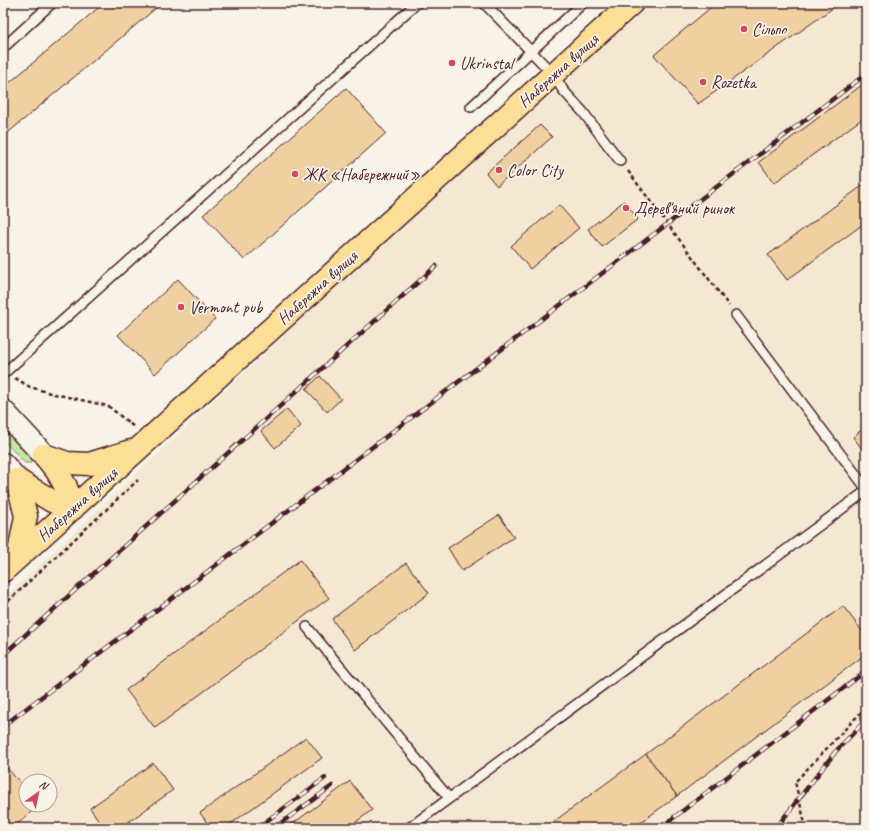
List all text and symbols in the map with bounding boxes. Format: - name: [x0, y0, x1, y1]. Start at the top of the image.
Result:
- place label: Сільпо: [752, 19, 787, 40]
- marker: Сільпо: [739, 24, 749, 34]
- street label: Набережна вулиця: [514, 28, 604, 112]
- place label: Ukrinstal: [460, 53, 516, 74]
- marker: Ukrinstal: [447, 58, 457, 68]
- place label: Rozetka: [711, 72, 758, 93]
- marker: Rozetka: [698, 77, 708, 87]
- place label: Color City: [507, 160, 564, 181]
- place label: ЖК «Набережний»: [303, 164, 420, 185]
- marker: Color City: [494, 165, 504, 175]
- marker: ЖК «Набережний»: [290, 169, 300, 179]
- place label: Дерев'яний ринок: [634, 198, 736, 219]
- marker: Дерев'яний ринок: [621, 203, 631, 213]
- street label: Набережна вулиця: [273, 245, 363, 329]
- place label: Vermont pub: [189, 297, 264, 318]
- marker: Vermont pub: [176, 302, 186, 312]
- street label: Набережна вулиця: [33, 462, 123, 546]
- north arrow: [18, 773, 58, 813]
- text: N: [37, 777, 52, 794]

